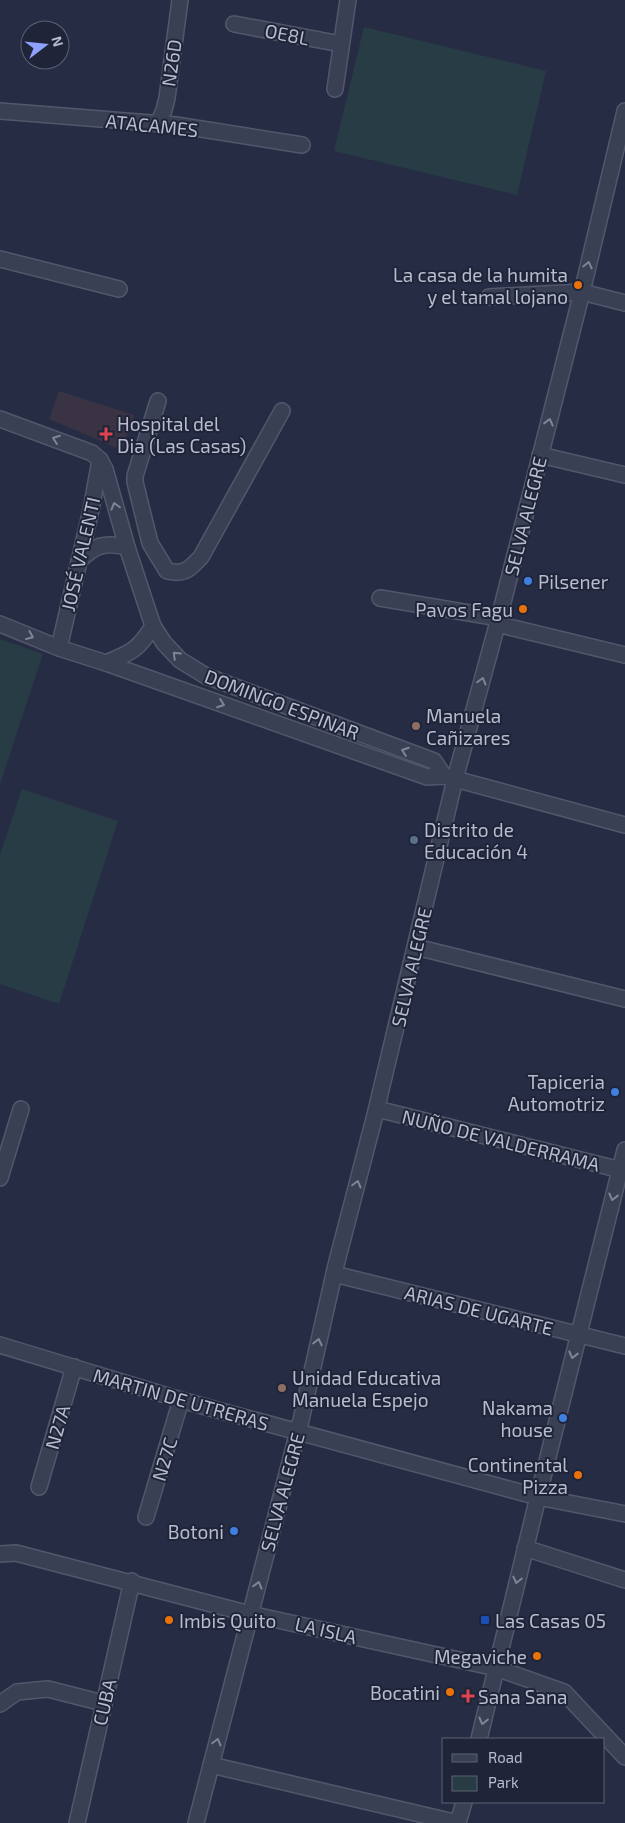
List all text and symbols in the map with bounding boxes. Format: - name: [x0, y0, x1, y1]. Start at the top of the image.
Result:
- street label: OE8L: [263, 18, 311, 50]
- north arrow: [20, 20, 70, 70]
- text: N: [48, 34, 68, 48]
- street label: N26D: [156, 38, 186, 88]
- street label: ATACAMES: [105, 109, 199, 141]
- one-way arrow: [582, 260, 593, 269]
- place label: La casa de la humita y el tamal lojano: [393, 263, 568, 308]
- marker: La casa de la humita y el tamal lojano: [572, 279, 584, 291]
- place label: Hospital del Dia (Las Casas): [117, 412, 246, 457]
- one-way arrow: [543, 418, 554, 427]
- marker: Hospital del Dia (Las Casas): [99, 427, 113, 441]
- one-way arrow: [52, 435, 61, 445]
- street label: SELVA ALEGRE: [499, 454, 551, 578]
- street label: JOSÉ VALENTI: [56, 495, 104, 613]
- one-way arrow: [111, 503, 121, 511]
- place label: Pilsener: [538, 570, 609, 593]
- marker: Pilsener: [522, 575, 534, 587]
- place label: Pavos Fagu: [415, 598, 513, 621]
- marker: Pavos Fagu: [517, 603, 529, 615]
- one-way arrow: [25, 630, 33, 640]
- one-way arrow: [173, 652, 182, 661]
- street label: DOMINGO ESPINAR: [201, 664, 363, 744]
- one-way arrow: [476, 678, 486, 686]
- one-way arrow: [216, 698, 225, 708]
- place label: Manuela Cañizares: [426, 704, 510, 749]
- marker: Manuela Cañizares: [410, 720, 422, 732]
- one-way arrow: [402, 747, 410, 757]
- place label: Distrito de Educación 4: [424, 818, 528, 863]
- marker: Distrito de Educación 4: [408, 834, 420, 846]
- street label: SELVA ALEGRE: [386, 905, 436, 1029]
- place label: Tapiceria Automotriz: [508, 1070, 605, 1115]
- marker: Tapiceria Automotriz: [609, 1086, 621, 1098]
- street label: NUÑO DE VALDERRAMA: [400, 1104, 602, 1176]
- one-way arrow: [351, 1180, 362, 1189]
- one-way arrow: [608, 1193, 619, 1201]
- street label: ARIAS DE UGARTE: [402, 1280, 556, 1340]
- one-way arrow: [313, 1338, 323, 1346]
- one-way arrow: [568, 1350, 579, 1359]
- street label: MARTIN DE UTRERAS: [91, 1363, 271, 1435]
- place label: Unidad Educativa Manuela Espejo: [292, 1366, 441, 1411]
- marker: Unidad Educativa Manuela Espejo: [276, 1382, 288, 1394]
- place label: Nakama house: [482, 1396, 553, 1441]
- street label: N27A: [40, 1402, 74, 1452]
- marker: Nakama house: [557, 1412, 569, 1424]
- street label: SELVA ALEGRE: [255, 1430, 309, 1554]
- street label: N27C: [146, 1434, 182, 1484]
- place label: Continental Pizza: [468, 1453, 568, 1498]
- marker: Continental Pizza: [572, 1469, 584, 1481]
- place label: Botoni: [168, 1520, 224, 1543]
- marker: Botoni: [228, 1525, 240, 1537]
- one-way arrow: [512, 1576, 523, 1585]
- one-way arrow: [252, 1580, 263, 1589]
- place label: Imbis Quito: [179, 1609, 276, 1632]
- place label: Las Casas 05: [495, 1609, 606, 1632]
- street label: LA ISLA: [293, 1612, 359, 1648]
- marker: Imbis Quito: [163, 1614, 175, 1626]
- marker: Las Casas 05: [479, 1614, 491, 1626]
- place label: Megaviche: [434, 1645, 527, 1668]
- marker: Megaviche: [531, 1650, 543, 1662]
- street label: CUBA: [87, 1676, 121, 1728]
- place label: Bocatini: [370, 1681, 440, 1704]
- place label: Sana Sana: [478, 1685, 567, 1708]
- marker: Bocatini: [444, 1686, 456, 1698]
- marker: Sana Sana: [462, 1690, 474, 1702]
- one-way arrow: [479, 1716, 489, 1724]
- one-way arrow: [211, 1738, 221, 1746]
- legend: [442, 1738, 605, 1803]
- text: Road: [488, 1748, 523, 1766]
- text: Park: [488, 1773, 519, 1791]

